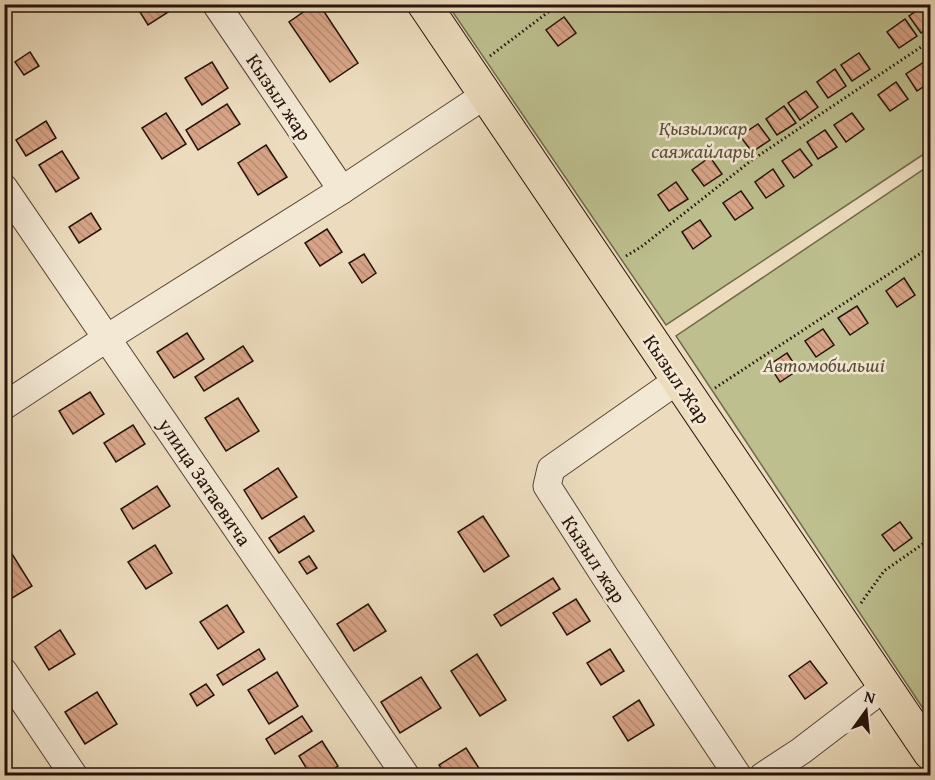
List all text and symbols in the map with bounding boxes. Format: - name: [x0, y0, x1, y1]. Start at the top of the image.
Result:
- street label: Кызыл жар: [240, 47, 319, 146]
- park label: Қызылжар саяжайлары: [651, 113, 755, 165]
- street label: Кызыл Жар: [637, 328, 718, 429]
- park label: Автомобильші: [762, 350, 885, 379]
- street label: улица Затаевича: [151, 411, 259, 552]
- street label: Кызыл жар: [555, 509, 634, 608]
- north arrow: [836, 681, 896, 741]
- text: N: [862, 684, 878, 710]

